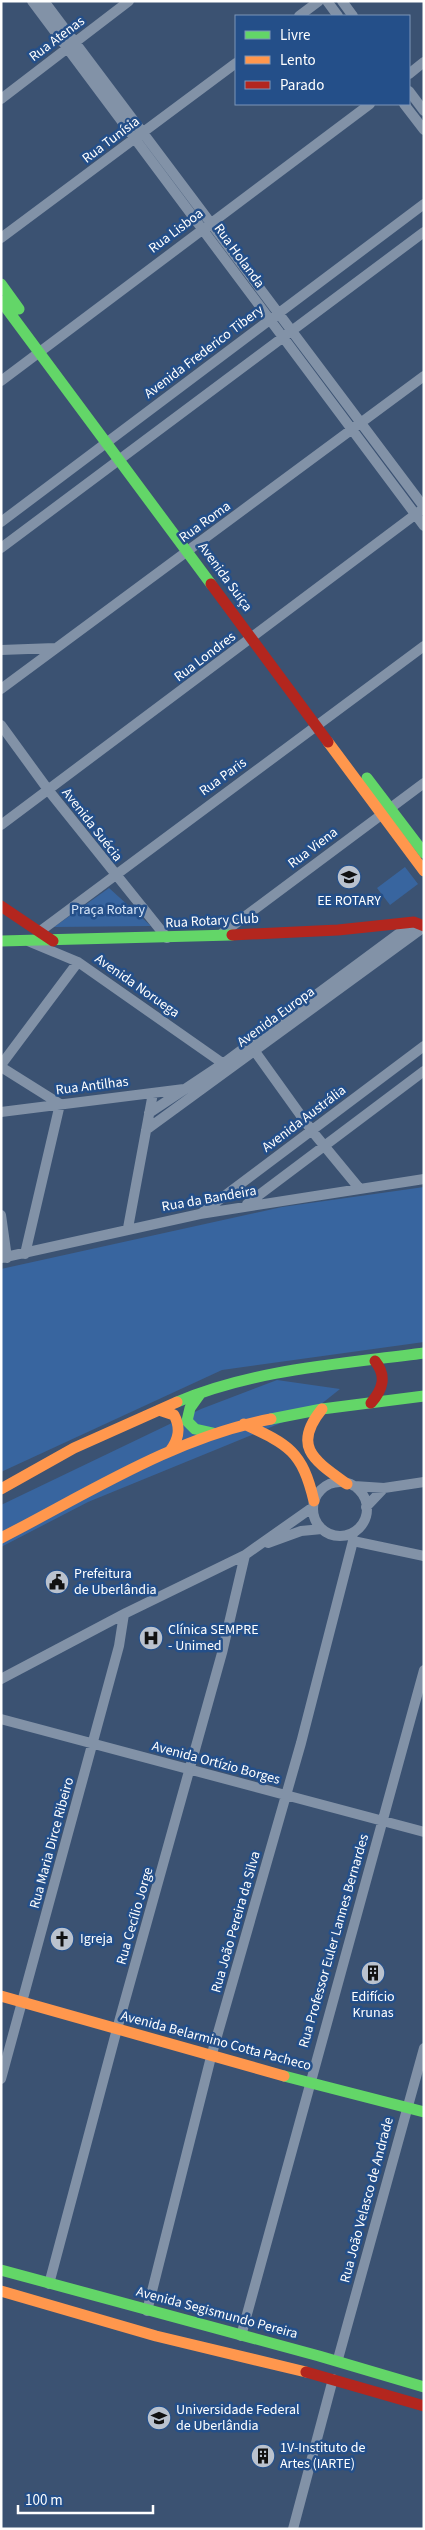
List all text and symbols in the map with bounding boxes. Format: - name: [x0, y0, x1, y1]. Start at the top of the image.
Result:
- street label: Rua Atenas: [25, 11, 89, 67]
- legend: [235, 15, 410, 105]
- text: Livre: [280, 25, 310, 46]
- text: Lento: [280, 50, 316, 71]
- text: Parado: [280, 75, 324, 96]
- street label: Rua Tunísia: [78, 112, 144, 168]
- street label: Rua Lisboa: [145, 204, 207, 258]
- street label: Rua Holanda: [209, 220, 269, 292]
- street label: Avenida Frederico Tibery: [140, 300, 268, 404]
- street label: Rua Roma: [175, 496, 235, 548]
- street label: Avenida Suiça: [193, 538, 257, 616]
- street label: Rua Londres: [170, 627, 240, 687]
- street label: Rua Paris: [195, 753, 251, 801]
- street label: Avenida Suécia: [57, 784, 127, 866]
- street label: Rua Viena: [284, 823, 342, 873]
- school or university icon: EE ROTARY: [336, 864, 362, 890]
- place label: EE ROTARY: [317, 891, 381, 911]
- park label: Praça Rotary: [71, 900, 145, 920]
- street label: Rua Rotary Club: [165, 909, 259, 933]
- street label: Avenida Noruega: [91, 949, 183, 1023]
- street label: Avenida Europa: [233, 982, 319, 1052]
- street label: Rua Antilhas: [55, 1072, 130, 1100]
- street label: Avenida Austrália: [258, 1081, 350, 1157]
- street label: Rua da Bandeira: [160, 1181, 258, 1217]
- place label: Prefeitura de Uberlândia: [74, 1564, 157, 1600]
- public building icon: Prefeitura de Uberlândia: [44, 1569, 70, 1595]
- place label: Clínica SEMPRE - Unimed: [168, 1620, 259, 1656]
- hospital icon: Clínica SEMPRE - Unimed: [138, 1625, 164, 1651]
- street label: Avenida Ortízio Borges: [150, 1736, 282, 1790]
- street label: Rua Maria Dirce Ribeiro: [25, 1775, 79, 1911]
- street label: Rua Professor Euler Lannes Bernardes: [294, 1832, 374, 2050]
- street label: Rua João Pereira da Silva: [206, 1849, 266, 1995]
- street label: Rua Cecílio Jorge: [112, 1865, 158, 1967]
- church icon: Igreja: [49, 1926, 75, 1952]
- place label: Igreja: [80, 1929, 113, 1949]
- building icon: Edifício Krunas: [360, 1960, 386, 1986]
- place label: Edifício Krunas: [351, 1987, 395, 2023]
- street label: Avenida Belarmino Cotta Pacheco: [119, 2006, 313, 2076]
- street label: Rua João Velasco de Andrade: [335, 2115, 399, 2285]
- street label: Avenida Segismundo Pereira: [134, 2282, 300, 2344]
- place label: Universidade Federal de Uberlândia: [176, 2400, 300, 2436]
- school or university icon: Universidade Federal de Uberlândia: [146, 2405, 172, 2431]
- place label: 1V-Instituto de Artes (IARTE): [280, 2438, 365, 2474]
- building icon: 1V-Instituto de Artes (IARTE): [250, 2443, 276, 2469]
- scale bar: [18, 2482, 152, 2514]
- text: 100 m: [25, 2490, 63, 2511]

